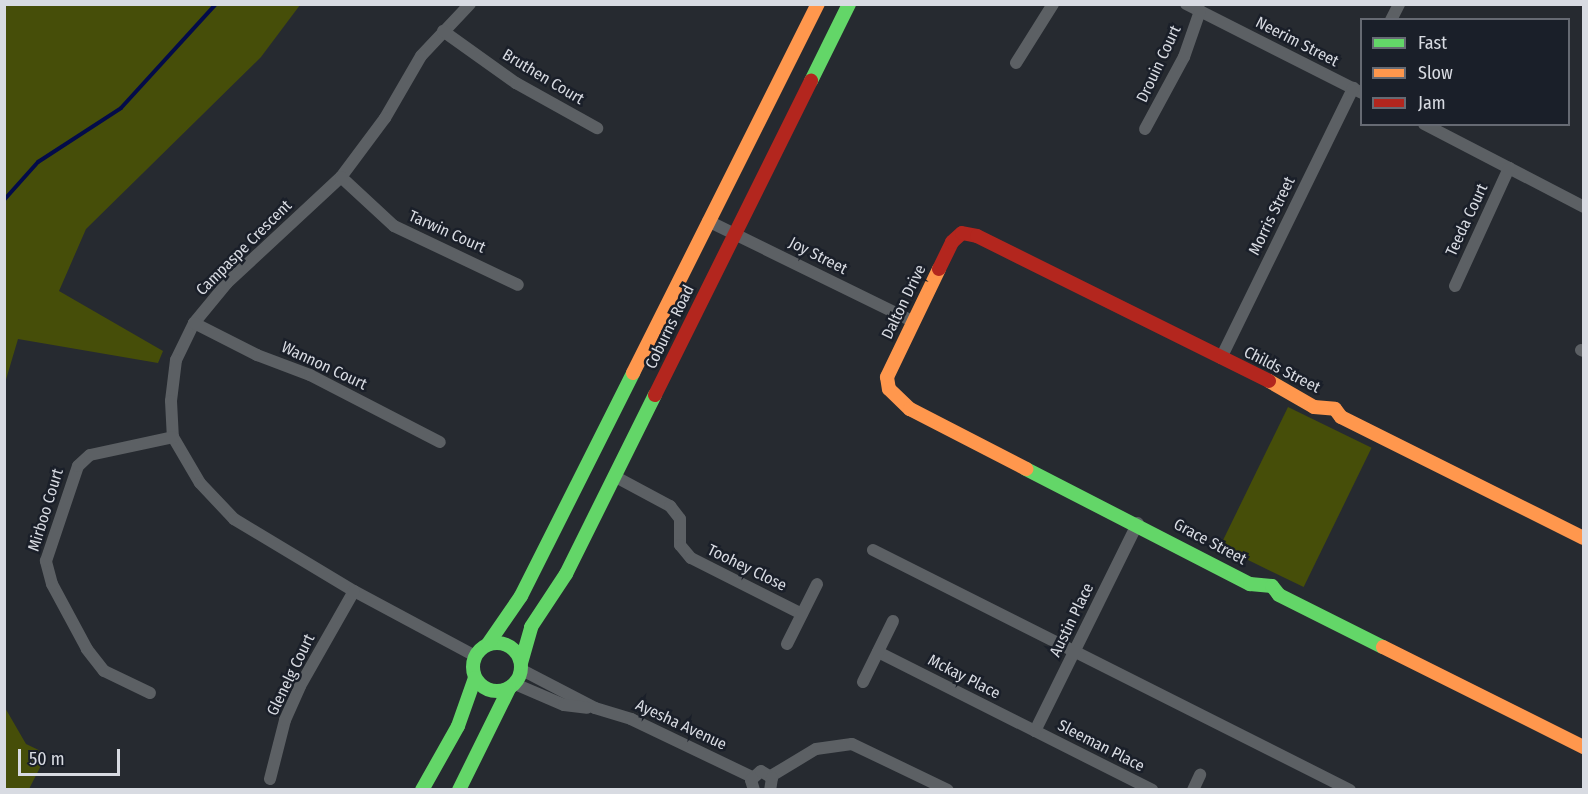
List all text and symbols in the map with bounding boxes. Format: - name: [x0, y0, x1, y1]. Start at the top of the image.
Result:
- street label: Neerim Street: [1252, 13, 1342, 71]
- legend: [1360, 18, 1570, 126]
- street label: Drouin Court: [1133, 22, 1185, 106]
- text: Fast: [1418, 32, 1447, 54]
- street label: Bruthen Court: [499, 45, 587, 109]
- text: Slow: [1418, 62, 1453, 84]
- text: Jam: [1418, 92, 1446, 114]
- street label: Morris Street: [1245, 174, 1299, 258]
- street label: Teeda Court: [1442, 181, 1492, 259]
- street label: Campaspe Crescent: [192, 196, 296, 300]
- street label: Tarwin Court: [406, 207, 488, 257]
- street label: Joy Street: [786, 233, 850, 279]
- street label: Dalton Drive: [878, 262, 930, 342]
- street label: Coburns Road: [641, 282, 699, 372]
- street label: Wannon Court: [278, 338, 370, 394]
- street label: Childs Street: [1241, 343, 1323, 397]
- street label: Mirboo Court: [24, 466, 68, 554]
- street label: Grace Street: [1170, 515, 1250, 569]
- street label: Toohey Close: [704, 541, 790, 595]
- street label: Austin Place: [1046, 580, 1098, 660]
- street label: Glenelg Court: [263, 631, 319, 719]
- street label: Mckay Place: [925, 651, 1003, 703]
- street label: Ayesha Avenue: [632, 696, 730, 754]
- street label: Sleeman Place: [1054, 716, 1148, 776]
- scale bar: [21, 737, 123, 775]
- text: 50 m: [29, 748, 65, 770]

